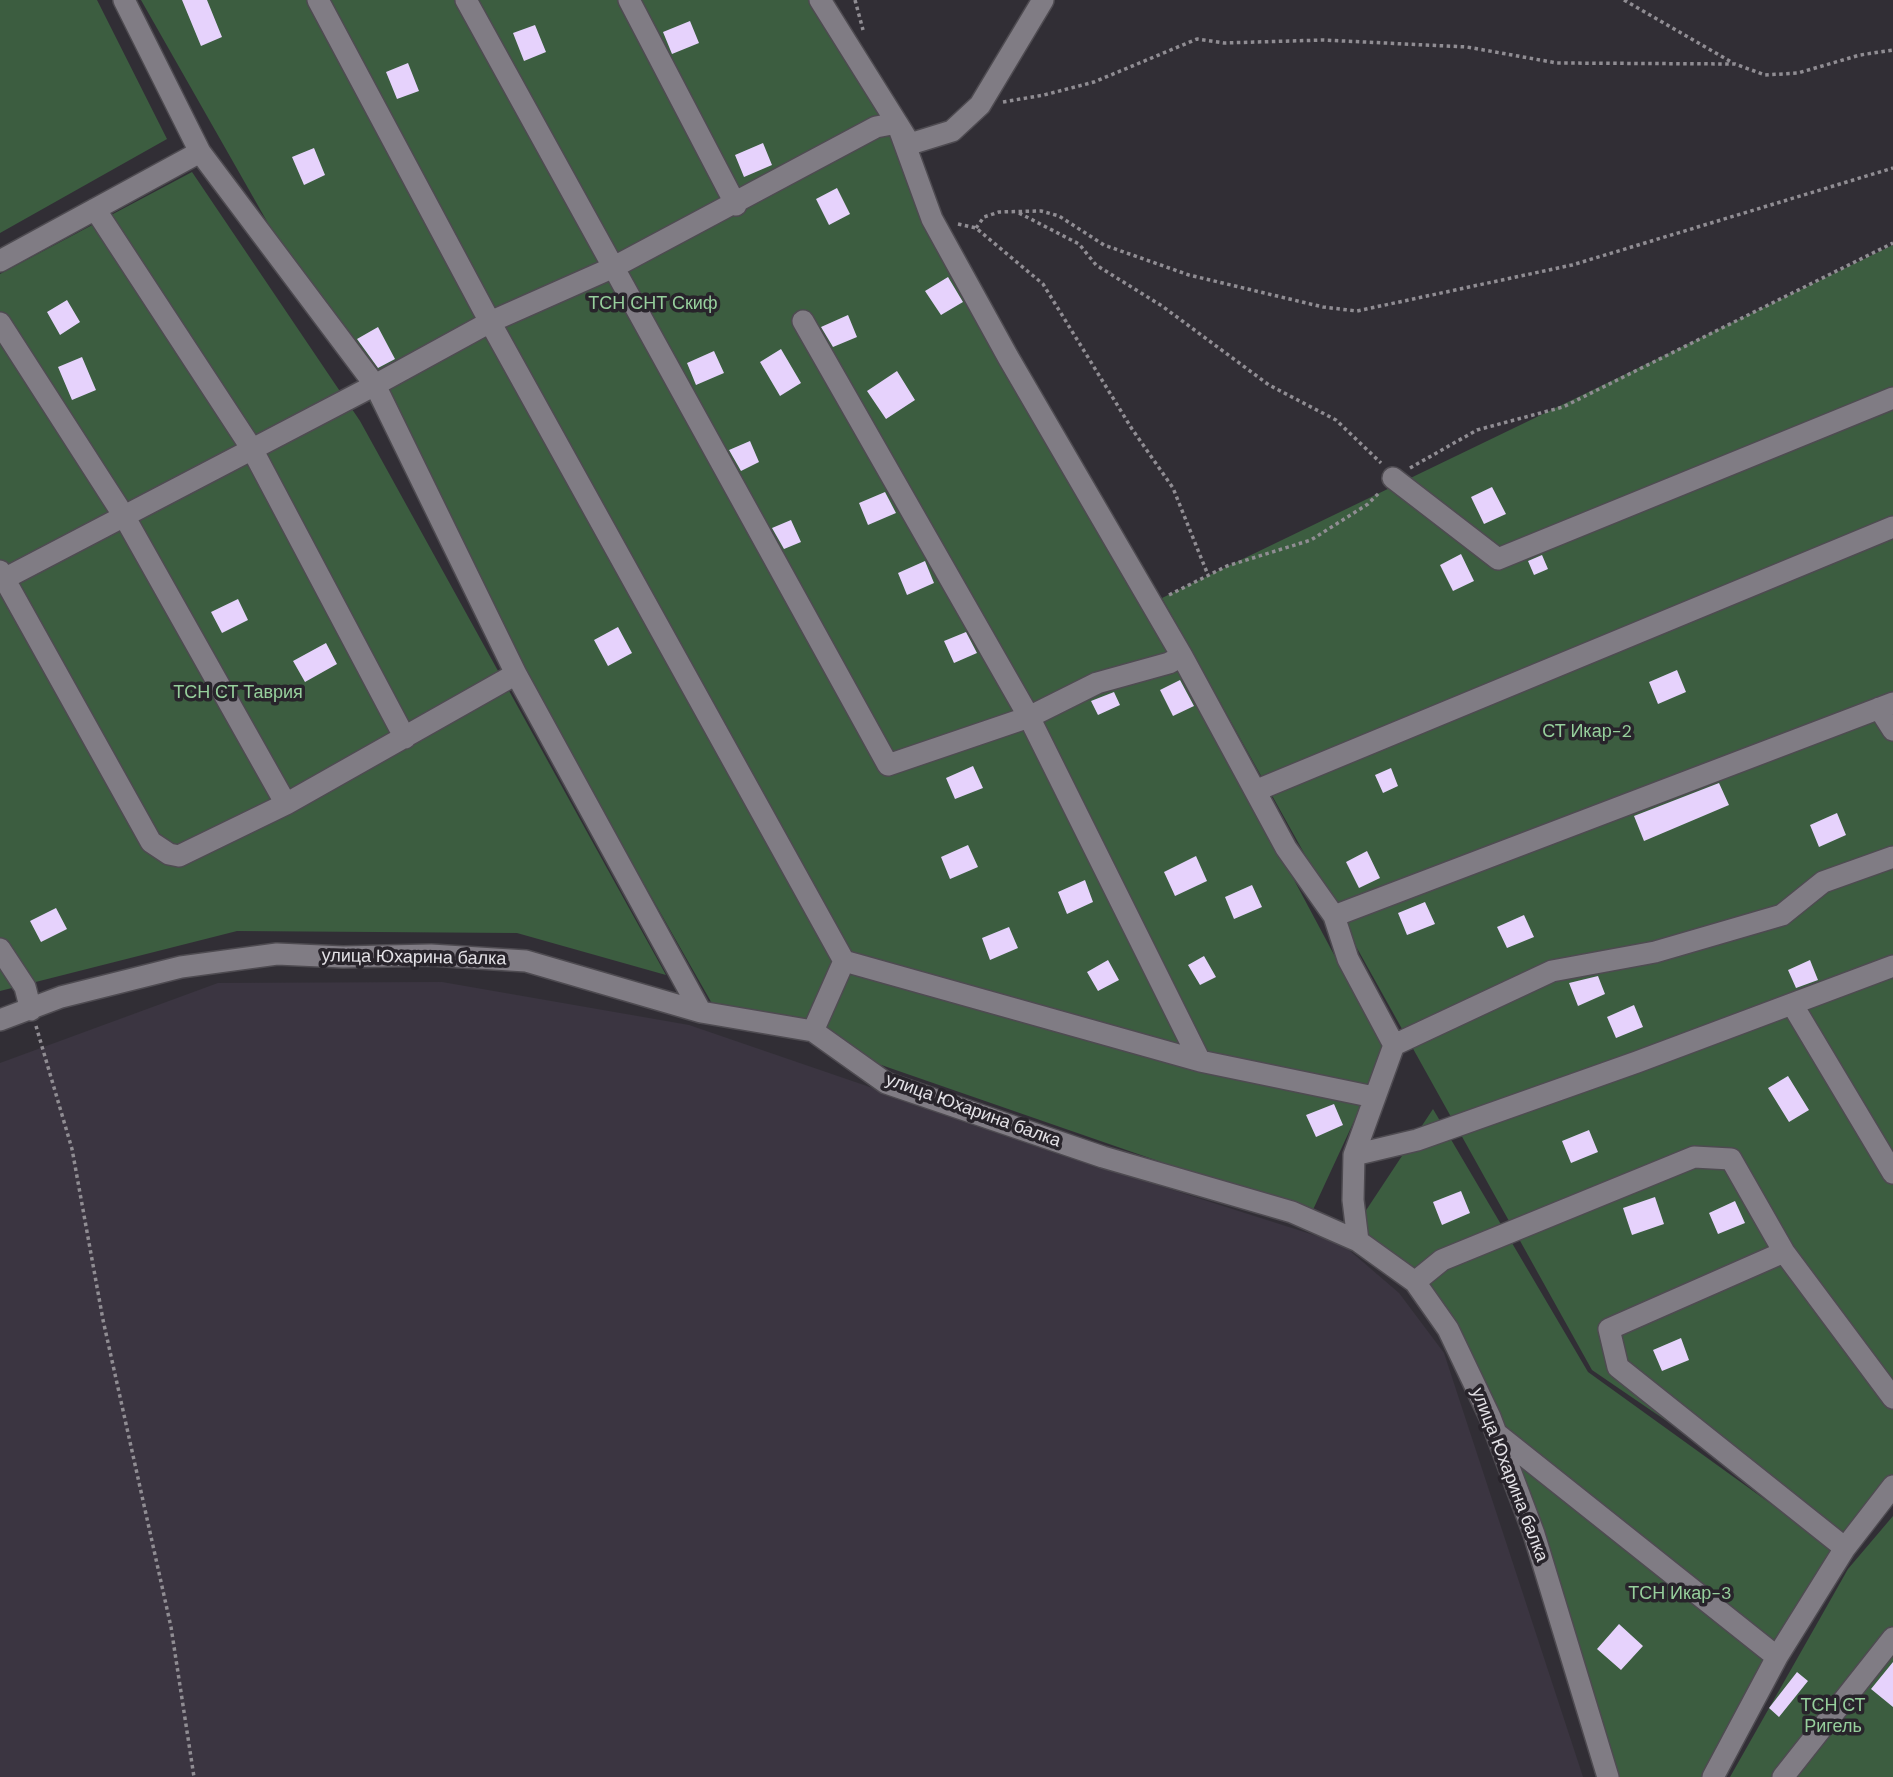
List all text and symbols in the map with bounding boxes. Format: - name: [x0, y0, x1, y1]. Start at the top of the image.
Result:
- park label: ТСН СНТ Скиф: [588, 293, 718, 315]
- park label: ТСН СТ Таврия: [173, 682, 303, 704]
- park label: СТ Икар-2: [1542, 721, 1632, 743]
- street label: улица Юхарина балка: [321, 946, 507, 970]
- street label: улица Юхарина балка: [882, 1069, 1064, 1153]
- street label: улица Юхарина балка: [1466, 1385, 1552, 1565]
- park label: ТСН Икар-3: [1628, 1583, 1732, 1605]
- park label: ТСН СТ Ригель: [1800, 1695, 1866, 1738]

